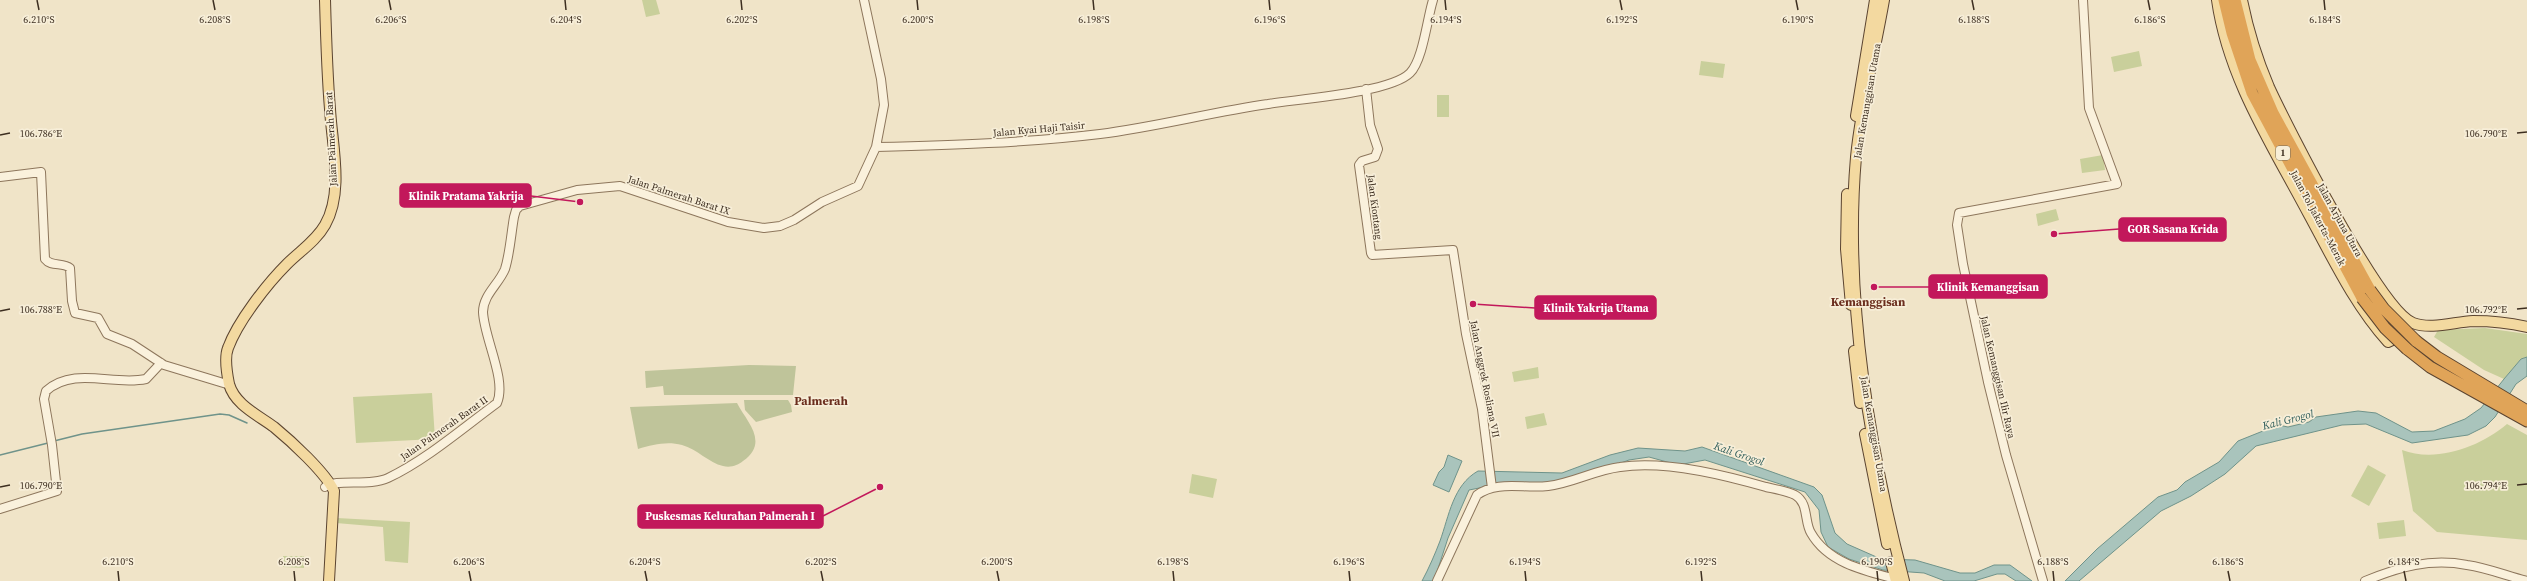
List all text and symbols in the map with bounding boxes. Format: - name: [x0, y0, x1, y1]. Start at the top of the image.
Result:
- text: 6.210°S: [23, 13, 55, 26]
- text: 6.208°S: [199, 13, 231, 26]
- text: 6.206°S: [375, 13, 407, 26]
- text: 6.204°S: [550, 13, 582, 26]
- text: 6.202°S: [726, 13, 758, 26]
- text: 6.200°S: [902, 13, 934, 26]
- text: 6.198°S: [1078, 13, 1110, 26]
- text: 6.196°S: [1254, 13, 1286, 26]
- text: 6.194°S: [1430, 13, 1462, 26]
- text: 6.192°S: [1606, 13, 1638, 26]
- text: 6.190°S: [1782, 13, 1814, 26]
- text: 6.188°S: [1958, 13, 1990, 26]
- text: 6.186°S: [2134, 13, 2166, 26]
- text: 6.184°S: [2309, 13, 2341, 26]
- street label: Jalan Kemanggisan Utama: [1850, 41, 1884, 161]
- street label: Jalan Palmerah Barat: [322, 91, 340, 187]
- street label: Jalan Kyai Haji Taisir: [991, 118, 1086, 140]
- text: 106.786°E: [20, 127, 62, 140]
- text: 106.790°E: [2465, 127, 2507, 140]
- road number: 1: [2276, 146, 2290, 160]
- street label: Jalan Tol Jakarta–Merak: [2287, 167, 2349, 268]
- street label: Jalan Palmerah Barat IX: [625, 172, 732, 218]
- street label: Jalan Kiontang: [1364, 173, 1385, 240]
- street label: Jalan Arjuna Utara: [2314, 180, 2366, 260]
- callout: Klinik Pratama Yakrija: [400, 184, 531, 207]
- text: Klinik Pratama Yakrija: [408, 189, 524, 204]
- callout: GOR Sasana Krida: [2119, 218, 2226, 241]
- text: GOR Sasana Krida: [2128, 222, 2219, 237]
- callout: Klinik Kemanggisan: [1929, 275, 2047, 298]
- text: Klinik Kemanggisan: [1937, 280, 2039, 295]
- district label: Kemanggisan: [1831, 294, 1906, 310]
- callout: Klinik Yakrija Utama: [1535, 296, 1656, 319]
- text: Klinik Yakrija Utama: [1543, 301, 1649, 316]
- text: 106.788°E: [20, 303, 62, 316]
- text: 106.792°E: [2465, 303, 2507, 316]
- street label: Jalan Kemanggisan Ilir Raya: [1977, 313, 2019, 440]
- street label: Jalan Anggrek Rosliana VII: [1467, 318, 1503, 439]
- street label: Jalan Kemanggisan Utama: [1857, 374, 1891, 494]
- street label: Jalan Palmerah Barat II: [397, 393, 491, 464]
- district label: Palmerah: [794, 393, 848, 409]
- water label: Kali Grogol: [2260, 406, 2316, 434]
- water label: Kali Grogol: [1711, 438, 1767, 470]
- text: 106.790°E: [20, 479, 62, 492]
- text: 106.794°E: [2465, 479, 2507, 492]
- callout: Puskesmas Kelurahan Palmerah I: [638, 505, 823, 528]
- text: Puskesmas Kelurahan Palmerah I: [645, 509, 815, 524]
- text: 6.210°S: [102, 555, 134, 568]
- text: 6.208°S: [278, 555, 310, 568]
- text: 6.206°S: [453, 555, 485, 568]
- text: 6.204°S: [629, 555, 661, 568]
- text: 6.202°S: [805, 555, 837, 568]
- text: 6.200°S: [981, 555, 1013, 568]
- text: 6.198°S: [1157, 555, 1189, 568]
- text: 6.196°S: [1333, 555, 1365, 568]
- text: 6.194°S: [1509, 555, 1541, 568]
- text: 6.192°S: [1685, 555, 1717, 568]
- text: 6.190°S: [1861, 555, 1893, 568]
- text: 6.188°S: [2037, 555, 2069, 568]
- text: 6.186°S: [2212, 555, 2244, 568]
- text: 6.184°S: [2388, 555, 2420, 568]

